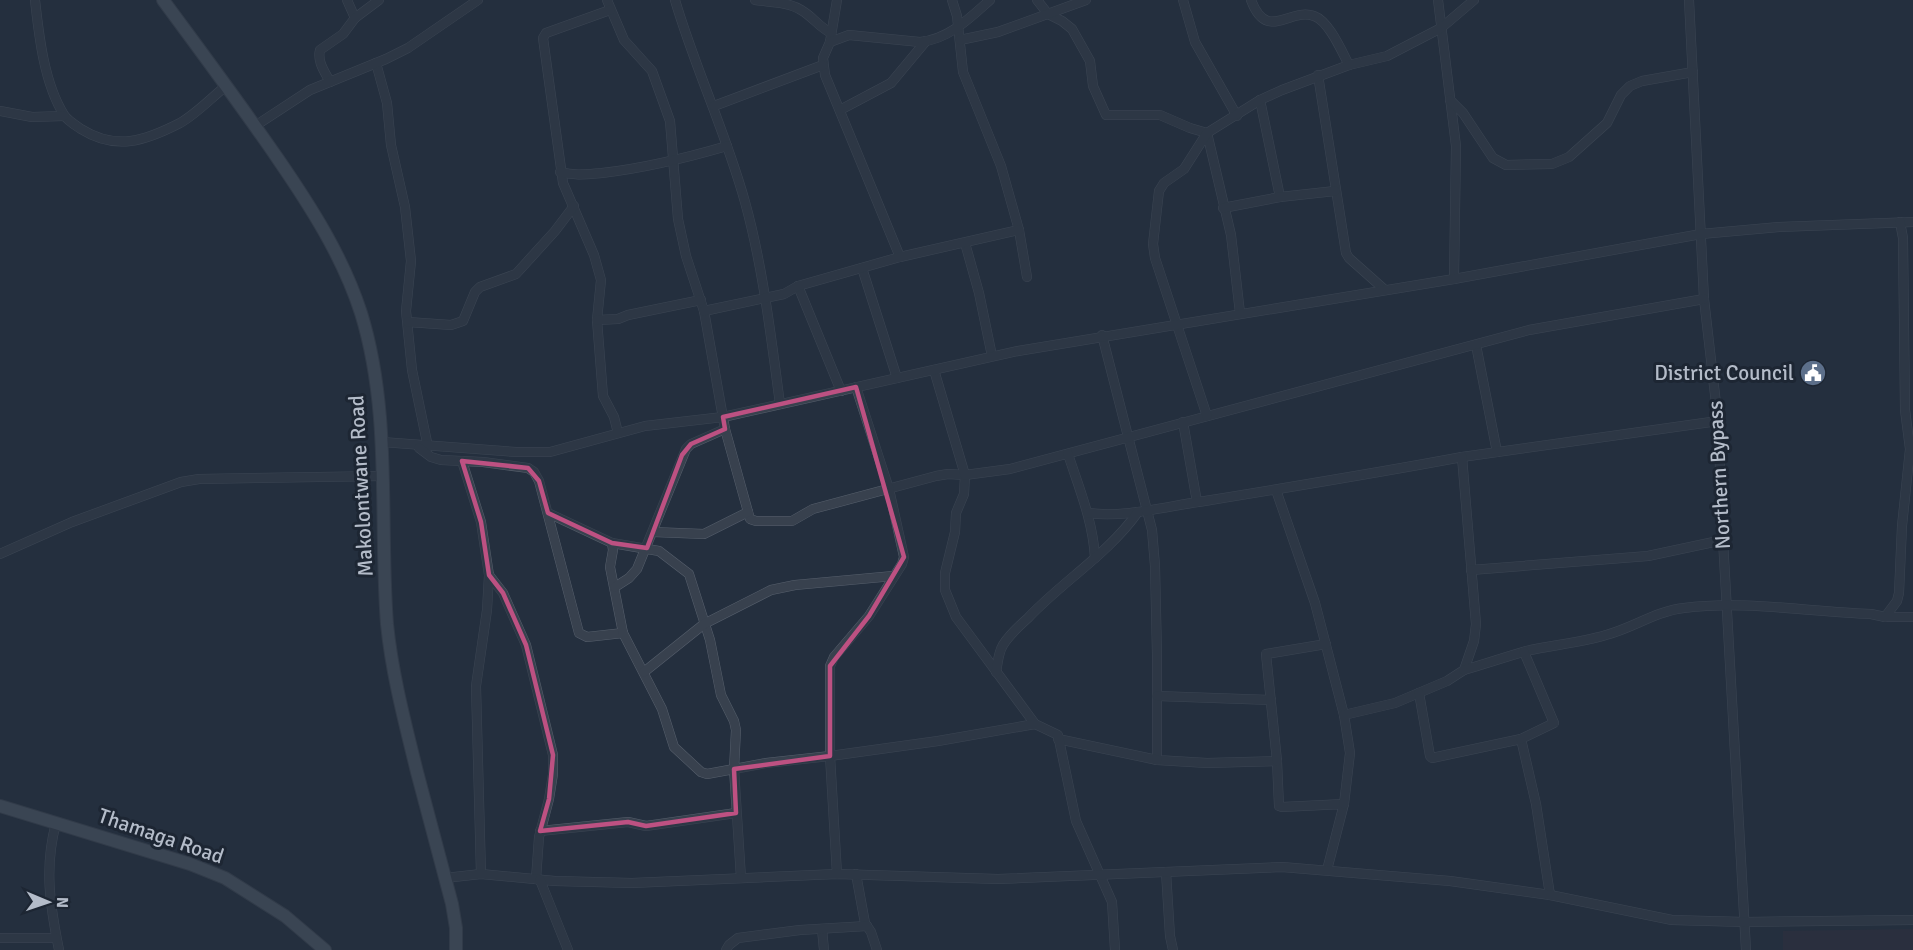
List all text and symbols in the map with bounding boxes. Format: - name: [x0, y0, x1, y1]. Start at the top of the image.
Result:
- public building icon: District Council: [1798, 358, 1828, 388]
- place label: District Council: [1654, 360, 1794, 386]
- street label: Makolontwane Road: [343, 395, 379, 577]
- street label: Northern Bypass: [1702, 400, 1736, 550]
- street label: Thamaga Road: [95, 802, 227, 870]
- north arrow: [18, 872, 78, 932]
- text: N: [52, 897, 72, 908]

